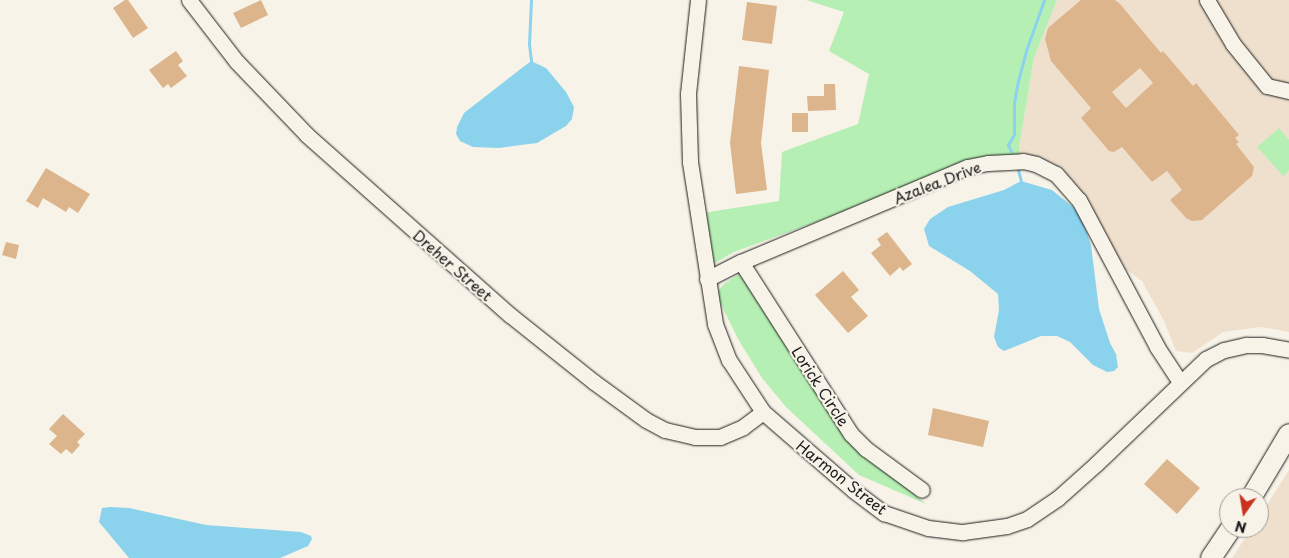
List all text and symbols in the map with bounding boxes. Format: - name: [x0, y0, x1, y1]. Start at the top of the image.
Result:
- street label: Azalea Drive: [890, 157, 984, 207]
- street label: Dreher Street: [410, 226, 496, 304]
- street label: Lorick Circle: [788, 343, 854, 429]
- street label: Harmon Street: [793, 436, 891, 518]
- north arrow: [1219, 488, 1269, 538]
- text: N: [1233, 516, 1249, 539]

